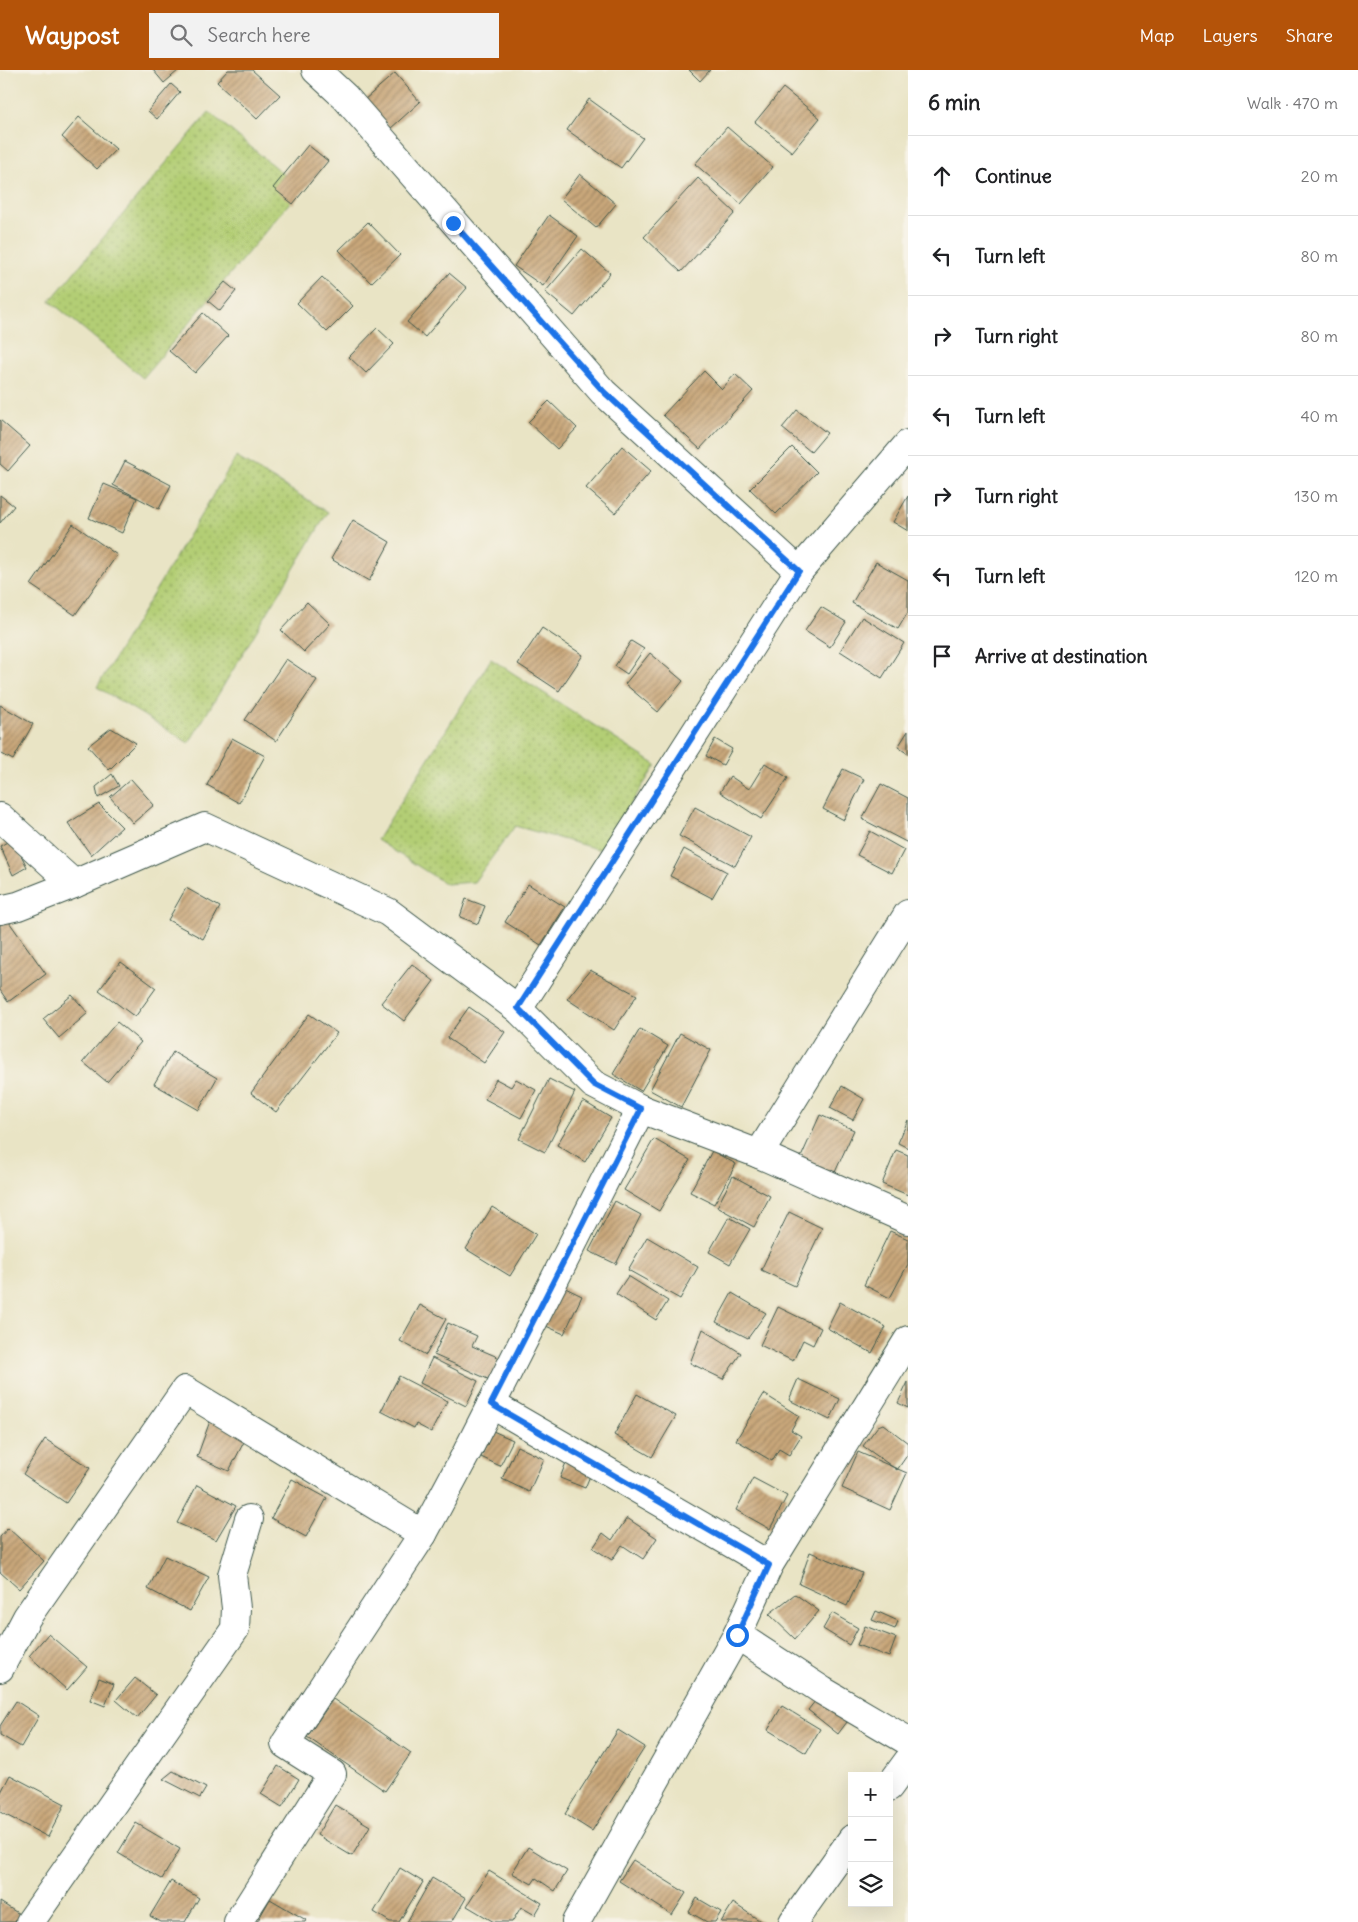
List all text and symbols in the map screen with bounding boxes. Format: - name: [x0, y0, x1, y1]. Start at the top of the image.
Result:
- search box: [149, 13, 499, 58]
- text: Waypost: [25, 20, 119, 50]
- icon: search: [167, 21, 195, 49]
- text: Search here: [207, 23, 310, 47]
- text: Map: [1139, 24, 1174, 47]
- text: Layers: [1202, 24, 1258, 47]
- text: Share: [1286, 24, 1333, 47]
- text: 6 min: [928, 89, 980, 116]
- text: Walk · 470 m: [1247, 93, 1338, 113]
- icon: ahead: [928, 162, 956, 190]
- text: Continue: [975, 164, 1052, 188]
- text: 20 m: [1301, 166, 1338, 186]
- route end: [442, 212, 465, 235]
- icon: left: [928, 242, 956, 270]
- text: Turn left: [975, 244, 1045, 268]
- text: 80 m: [1300, 246, 1338, 266]
- icon: right: [928, 322, 956, 350]
- text: Turn right: [975, 324, 1058, 348]
- text: 80 m: [1300, 326, 1338, 346]
- icon: left: [928, 402, 956, 430]
- text: Turn left: [975, 404, 1045, 428]
- text: 40 m: [1300, 406, 1338, 426]
- icon: right: [928, 482, 956, 510]
- text: Turn right: [975, 484, 1058, 508]
- text: 130 m: [1294, 486, 1338, 506]
- icon: left: [928, 562, 956, 590]
- text: Turn left: [975, 564, 1045, 588]
- text: 120 m: [1295, 566, 1338, 586]
- icon: arrive: [928, 642, 956, 670]
- text: Arrive at destination: [975, 644, 1148, 668]
- route start: [726, 1624, 749, 1647]
- map controls: [848, 1772, 893, 1907]
- button: +: [848, 1772, 893, 1817]
- button: −: [848, 1817, 893, 1862]
- button: layers: [848, 1862, 893, 1907]

